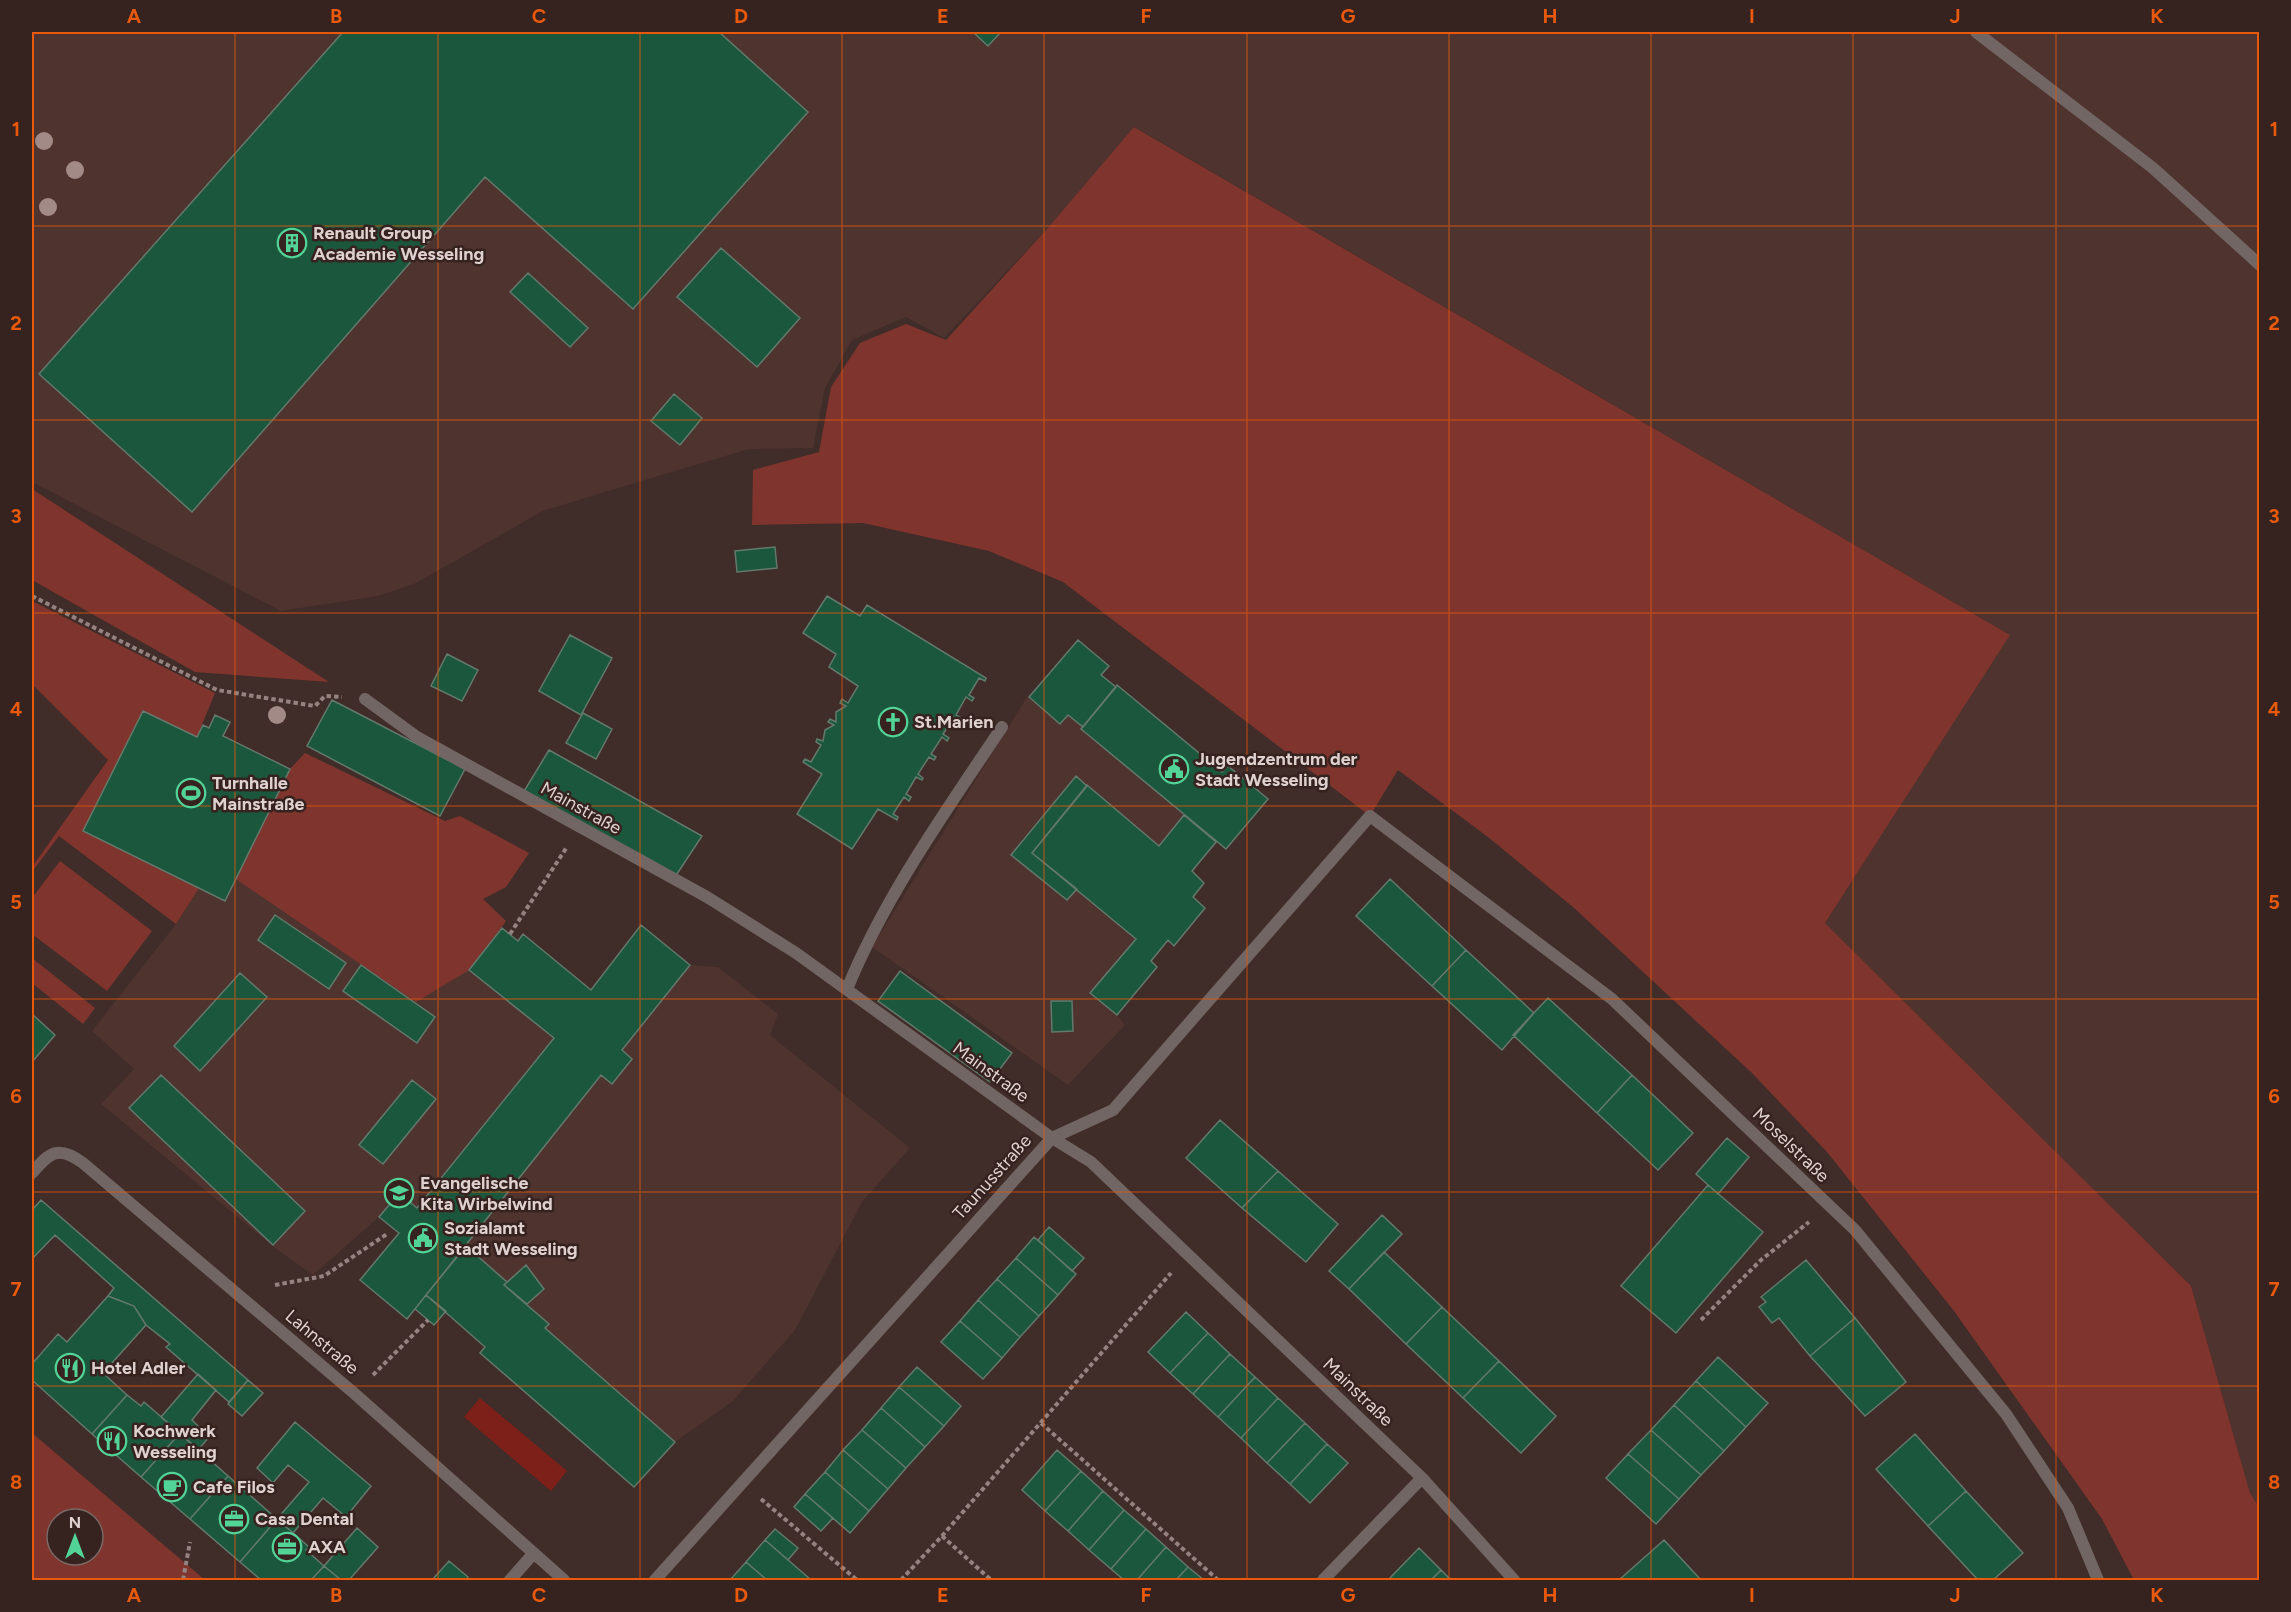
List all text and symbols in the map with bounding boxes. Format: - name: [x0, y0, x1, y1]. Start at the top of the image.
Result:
- text: A: [127, 4, 142, 28]
- text: B: [330, 4, 342, 28]
- text: C: [532, 4, 546, 28]
- text: D: [734, 4, 748, 28]
- text: E: [937, 4, 949, 28]
- text: F: [1140, 4, 1152, 28]
- text: G: [1341, 4, 1356, 28]
- text: H: [1543, 4, 1558, 28]
- text: I: [1749, 4, 1755, 28]
- text: J: [1949, 4, 1961, 28]
- text: K: [2150, 4, 2164, 28]
- text: 1: [12, 117, 20, 141]
- text: 1: [2270, 117, 2278, 141]
- place label: Renault Group Academie Wesseling: [313, 222, 484, 265]
- building icon: Renault Group Academie Wesseling: [276, 227, 308, 259]
- text: 2: [10, 311, 22, 335]
- text: 2: [2268, 311, 2280, 335]
- text: 3: [10, 504, 22, 528]
- text: 3: [2268, 504, 2280, 528]
- text: 4: [10, 697, 23, 721]
- text: 4: [2268, 697, 2281, 721]
- church icon: St.Marien: [877, 706, 909, 738]
- place label: St.Marien: [914, 711, 993, 733]
- place label: Jugendzentrum der Stadt Wesseling: [1195, 748, 1358, 791]
- public building icon: Jugendzentrum der Stadt Wesseling: [1158, 753, 1190, 785]
- place label: Turnhalle Mainstraße: [212, 772, 305, 815]
- sports icon: Turnhalle Mainstraße: [175, 777, 207, 809]
- street label: Mainstraße: [537, 777, 625, 839]
- text: 5: [10, 890, 22, 914]
- text: 5: [2268, 890, 2280, 914]
- street label: Mainstraße: [949, 1037, 1034, 1107]
- text: 6: [10, 1084, 22, 1108]
- text: 6: [2268, 1084, 2280, 1108]
- street label: Moselstraße: [1748, 1103, 1834, 1187]
- street label: Taunusstraße: [948, 1130, 1036, 1224]
- place label: Evangelische Kita Wirbelwind: [420, 1172, 553, 1215]
- school or university icon: Evangelische Kita Wirbelwind: [383, 1177, 415, 1209]
- place label: Sozialamt Stadt Wesseling: [444, 1217, 578, 1260]
- public building icon: Sozialamt Stadt Wesseling: [407, 1222, 439, 1254]
- text: 7: [10, 1277, 22, 1301]
- text: 7: [2268, 1277, 2280, 1301]
- street label: Lahnstraße: [281, 1305, 363, 1379]
- restaurant icon: Hotel Adler: [54, 1352, 86, 1384]
- street label: Mainstraße: [1318, 1353, 1398, 1431]
- place label: Hotel Adler: [91, 1357, 185, 1379]
- place label: Kochwerk Wesseling: [133, 1420, 217, 1463]
- restaurant icon: Kochwerk Wesseling: [96, 1425, 128, 1457]
- text: 8: [10, 1470, 22, 1494]
- text: 8: [2268, 1470, 2280, 1494]
- cafe icon: Cafe Filos: [156, 1471, 188, 1503]
- place label: Cafe Filos: [193, 1476, 275, 1498]
- office icon: Casa Dental: [218, 1503, 250, 1535]
- north arrow: [45, 1507, 105, 1567]
- place label: Casa Dental: [255, 1508, 354, 1530]
- text: N: [69, 1513, 81, 1532]
- office icon: AXA: [271, 1531, 303, 1563]
- place label: AXA: [308, 1536, 346, 1558]
- text: A: [127, 1583, 142, 1607]
- text: B: [330, 1583, 342, 1607]
- text: C: [532, 1583, 546, 1607]
- text: D: [734, 1583, 748, 1607]
- text: E: [937, 1583, 949, 1607]
- text: F: [1140, 1583, 1152, 1607]
- text: G: [1341, 1583, 1356, 1607]
- text: H: [1543, 1583, 1558, 1607]
- text: I: [1749, 1583, 1755, 1607]
- text: J: [1949, 1583, 1961, 1607]
- text: K: [2150, 1583, 2164, 1607]

